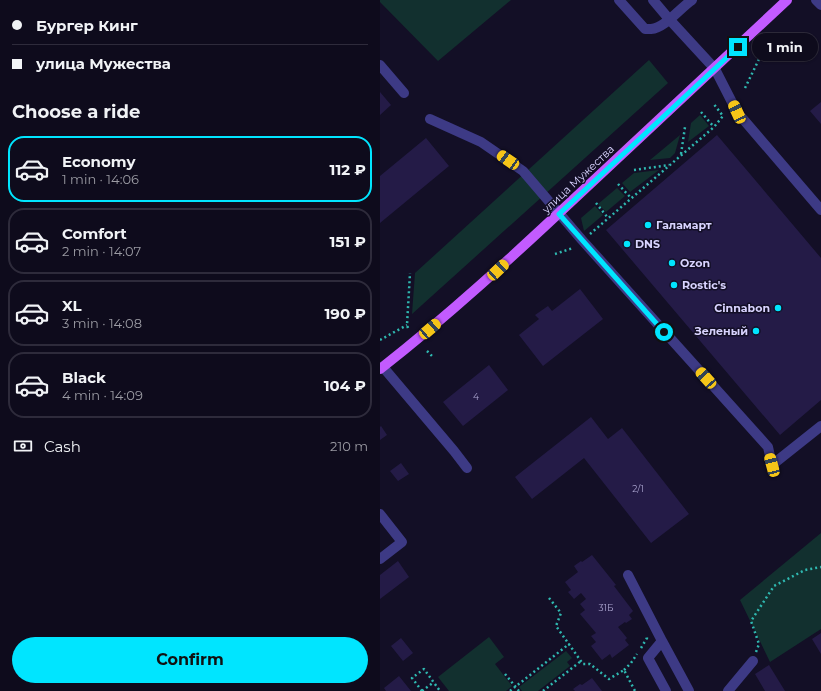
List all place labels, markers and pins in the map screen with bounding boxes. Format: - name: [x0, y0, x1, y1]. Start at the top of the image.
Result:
- place label: Галамарт: [656, 218, 712, 232]
- marker: Галамарт: [643, 220, 653, 230]
- place label: DNS: [635, 237, 660, 251]
- marker: DNS: [622, 239, 632, 249]
- place label: Ozon: [680, 256, 710, 270]
- marker: Ozon: [667, 258, 677, 268]
- place label: Rostic's: [682, 278, 726, 292]
- marker: Rostic's: [669, 280, 679, 290]
- place label: Cinnabon: [714, 301, 770, 315]
- marker: Cinnabon: [773, 303, 783, 313]
- place label: Зеленый: [694, 324, 748, 338]
- marker: Зеленый: [751, 326, 761, 336]

